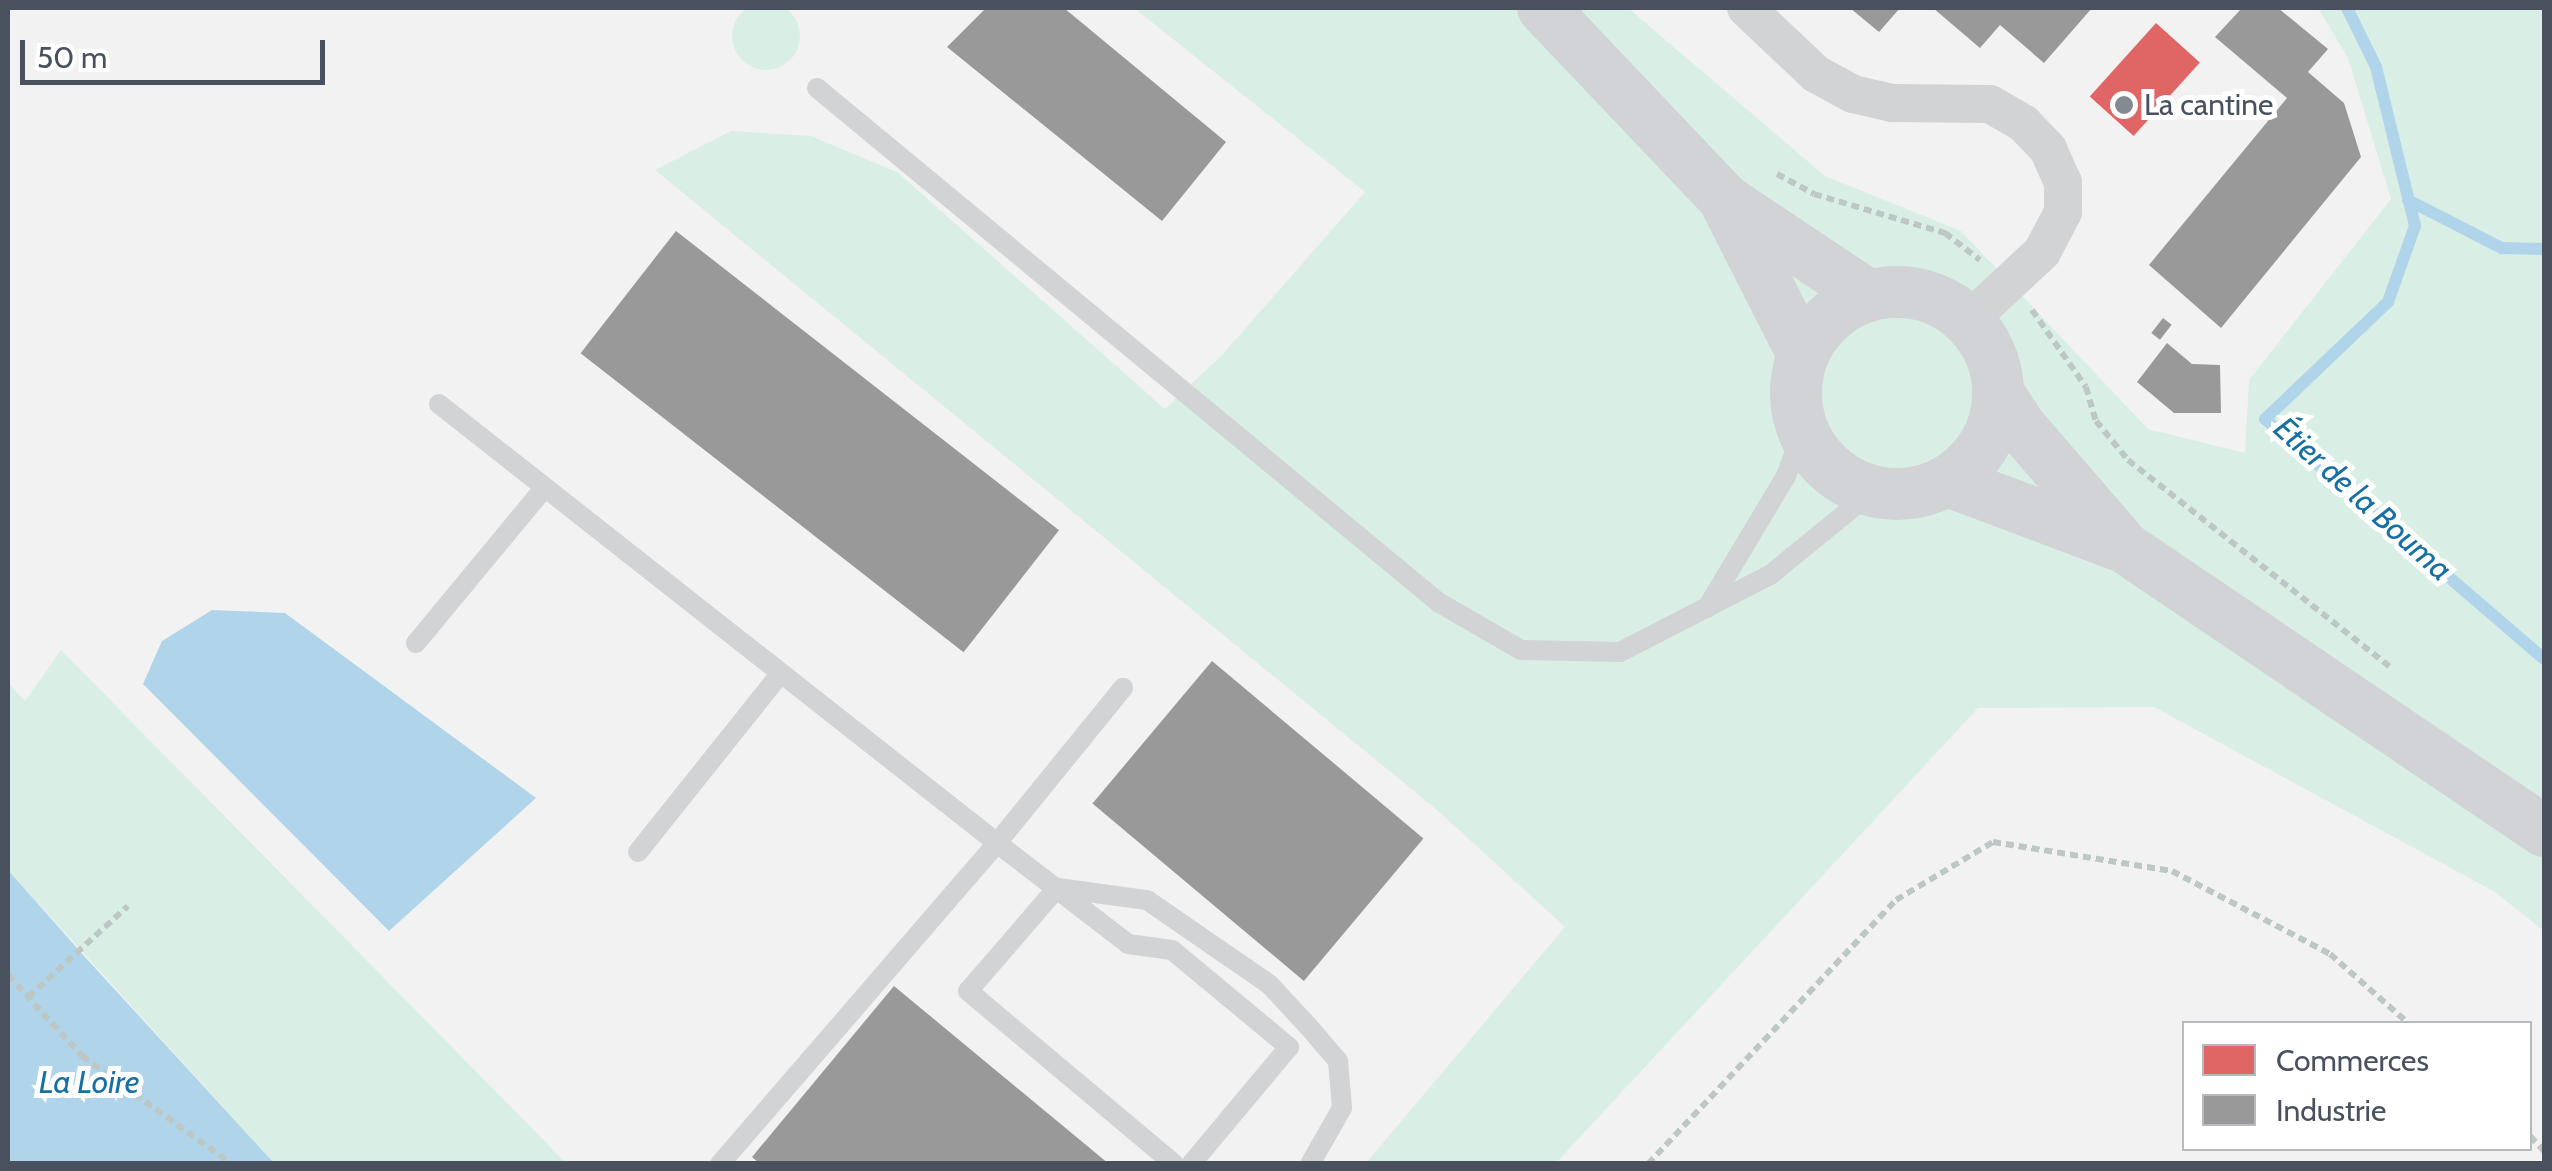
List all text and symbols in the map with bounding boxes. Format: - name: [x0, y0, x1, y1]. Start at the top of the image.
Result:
- scale bar: [25, 20, 330, 82]
- text: 50 m: [37, 39, 107, 76]
- place label: La cantine: [2144, 87, 2273, 123]
- marker: La cantine: [2113, 94, 2135, 116]
- water label: Étier de la Bouma: [2266, 409, 2460, 589]
- legend: [2182, 1021, 2532, 1151]
- text: Commerces: [2276, 1042, 2429, 1079]
- water label: La Loire: [39, 1063, 139, 1101]
- text: Industrie: [2276, 1092, 2386, 1129]

